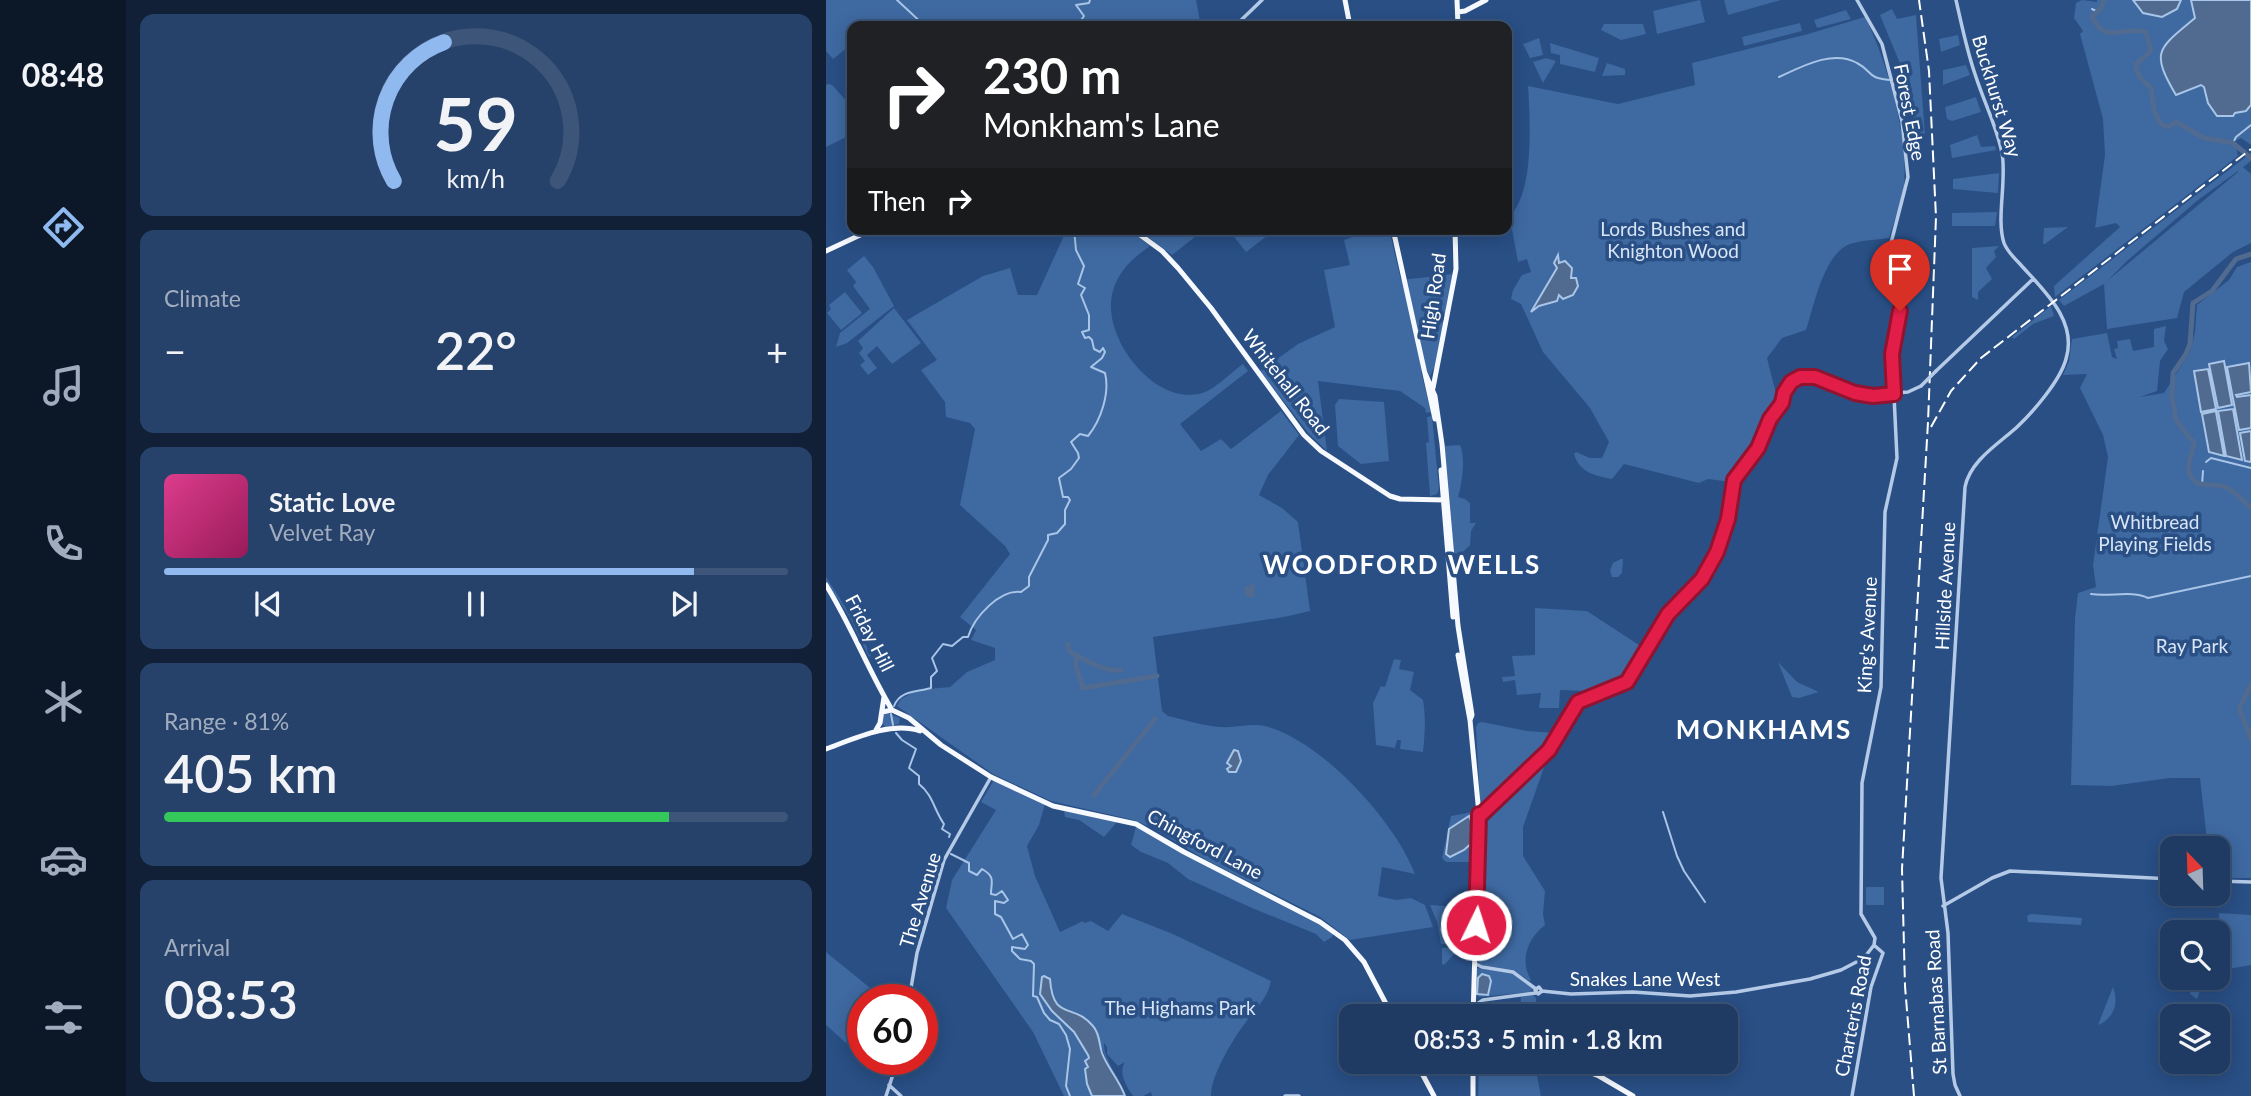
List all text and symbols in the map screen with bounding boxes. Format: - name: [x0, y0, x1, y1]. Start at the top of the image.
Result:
- street label: Buckhurst Way: [1968, 32, 2027, 160]
- text: 230 m: [983, 46, 1121, 104]
- icon: right: [868, 49, 959, 140]
- text: 08:48: [22, 55, 104, 94]
- street label: Forest Edge: [1890, 62, 1931, 162]
- text: 59: [434, 80, 518, 168]
- text: Monkham's Lane: [983, 105, 1220, 144]
- text: km/h: [447, 163, 505, 193]
- icon: right: [940, 182, 978, 220]
- text: Then: [868, 185, 926, 217]
- icon: directions: [39, 203, 88, 252]
- park label: Lords Bushes and Knighton Wood: [1600, 217, 1746, 262]
- pin: [1870, 239, 1930, 311]
- icon: arrive: [1881, 250, 1919, 288]
- street label: High Road: [1415, 252, 1450, 340]
- text: Climate: [164, 284, 241, 312]
- text: 22°: [435, 319, 517, 381]
- street label: Whitehall Road: [1238, 324, 1335, 439]
- text: −: [164, 328, 186, 374]
- text: +: [766, 328, 788, 374]
- icon: music: [39, 361, 88, 410]
- text: Static Love: [269, 486, 396, 518]
- park label: Whitbread Playing Fields: [2098, 510, 2212, 555]
- text: Velvet Ray: [269, 518, 375, 546]
- icon: phone: [39, 519, 88, 568]
- street label: Hillside Avenue: [1930, 521, 1959, 651]
- district label: WOODFORD WELLS: [1263, 548, 1541, 580]
- street label: King's Avenue: [1852, 576, 1881, 694]
- icon: previous: [249, 585, 287, 623]
- icon: pause: [457, 585, 495, 623]
- icon: next: [665, 585, 703, 623]
- street label: Friday Hill: [841, 590, 900, 675]
- park label: Ray Park: [2156, 634, 2228, 657]
- icon: climate: [39, 677, 88, 726]
- text: Range · 81%: [164, 707, 289, 735]
- district label: MONKHAMS: [1676, 713, 1852, 745]
- text: 405 km: [164, 742, 338, 804]
- street label: Chingford Lane: [1144, 804, 1267, 884]
- icon: car: [39, 835, 88, 884]
- north arrow: [2160, 836, 2230, 906]
- map controls: [2160, 836, 2230, 1074]
- street label: The Avenue: [894, 849, 945, 950]
- position arrow: [1439, 888, 1513, 962]
- button: search: [2160, 920, 2230, 990]
- street label: St Barnabas Road: [1920, 929, 1951, 1075]
- text: Arrival: [164, 933, 230, 961]
- street label: Charteris Road: [1829, 953, 1876, 1079]
- street label: Snakes Lane West: [1570, 967, 1720, 990]
- text: 08:53: [164, 968, 298, 1030]
- speed limit sign: 60: [847, 984, 938, 1075]
- icon: filters: [39, 993, 88, 1042]
- park label: The Highams Park: [1104, 996, 1256, 1019]
- button: layers: [2160, 1004, 2230, 1074]
- text: 08:53 · 5 min · 1.8 km: [1414, 1023, 1663, 1055]

